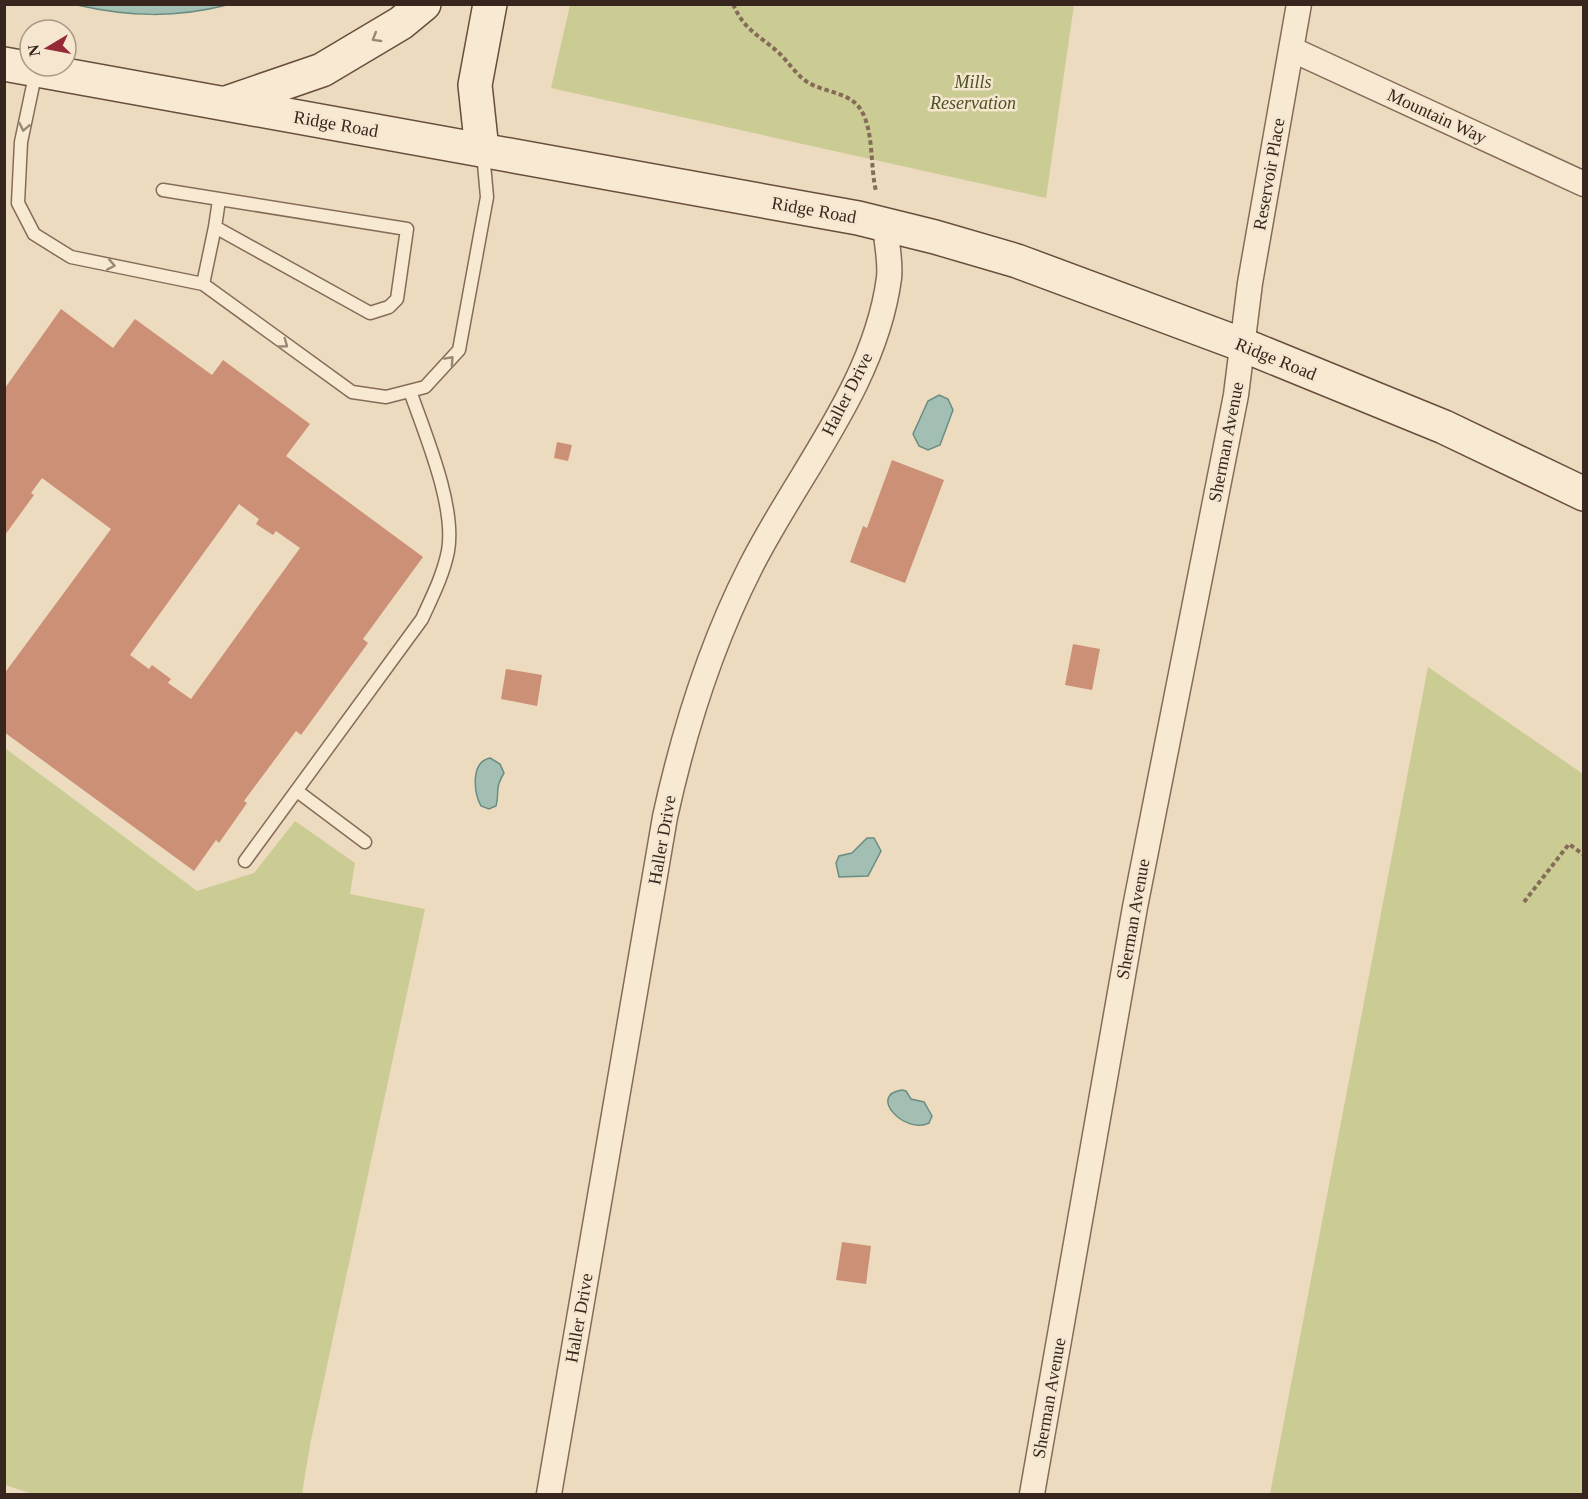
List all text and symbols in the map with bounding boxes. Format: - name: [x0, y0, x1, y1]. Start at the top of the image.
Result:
- north arrow: [18, 18, 78, 78]
- one-way arrow: [372, 31, 382, 42]
- text: N: [24, 43, 43, 58]
- park label: Mills Reservation: [929, 72, 1016, 113]
- street label: Mountain Way: [1384, 84, 1490, 148]
- street label: Ridge Road: [292, 107, 380, 141]
- street label: Reservoir Place: [1249, 116, 1289, 232]
- one-way arrow: [19, 122, 32, 132]
- street label: Ridge Road: [770, 193, 858, 227]
- one-way arrow: [106, 258, 116, 271]
- street label: Ridge Road: [1233, 334, 1319, 384]
- one-way arrow: [277, 337, 288, 348]
- street label: Haller Drive: [818, 349, 876, 439]
- one-way arrow: [443, 356, 454, 366]
- street label: Sherman Avenue: [1205, 380, 1247, 504]
- street label: Haller Drive: [644, 794, 680, 886]
- street label: Sherman Avenue: [1113, 857, 1153, 981]
- street label: Haller Drive: [561, 1272, 597, 1364]
- street label: Sherman Avenue: [1029, 1336, 1069, 1460]

